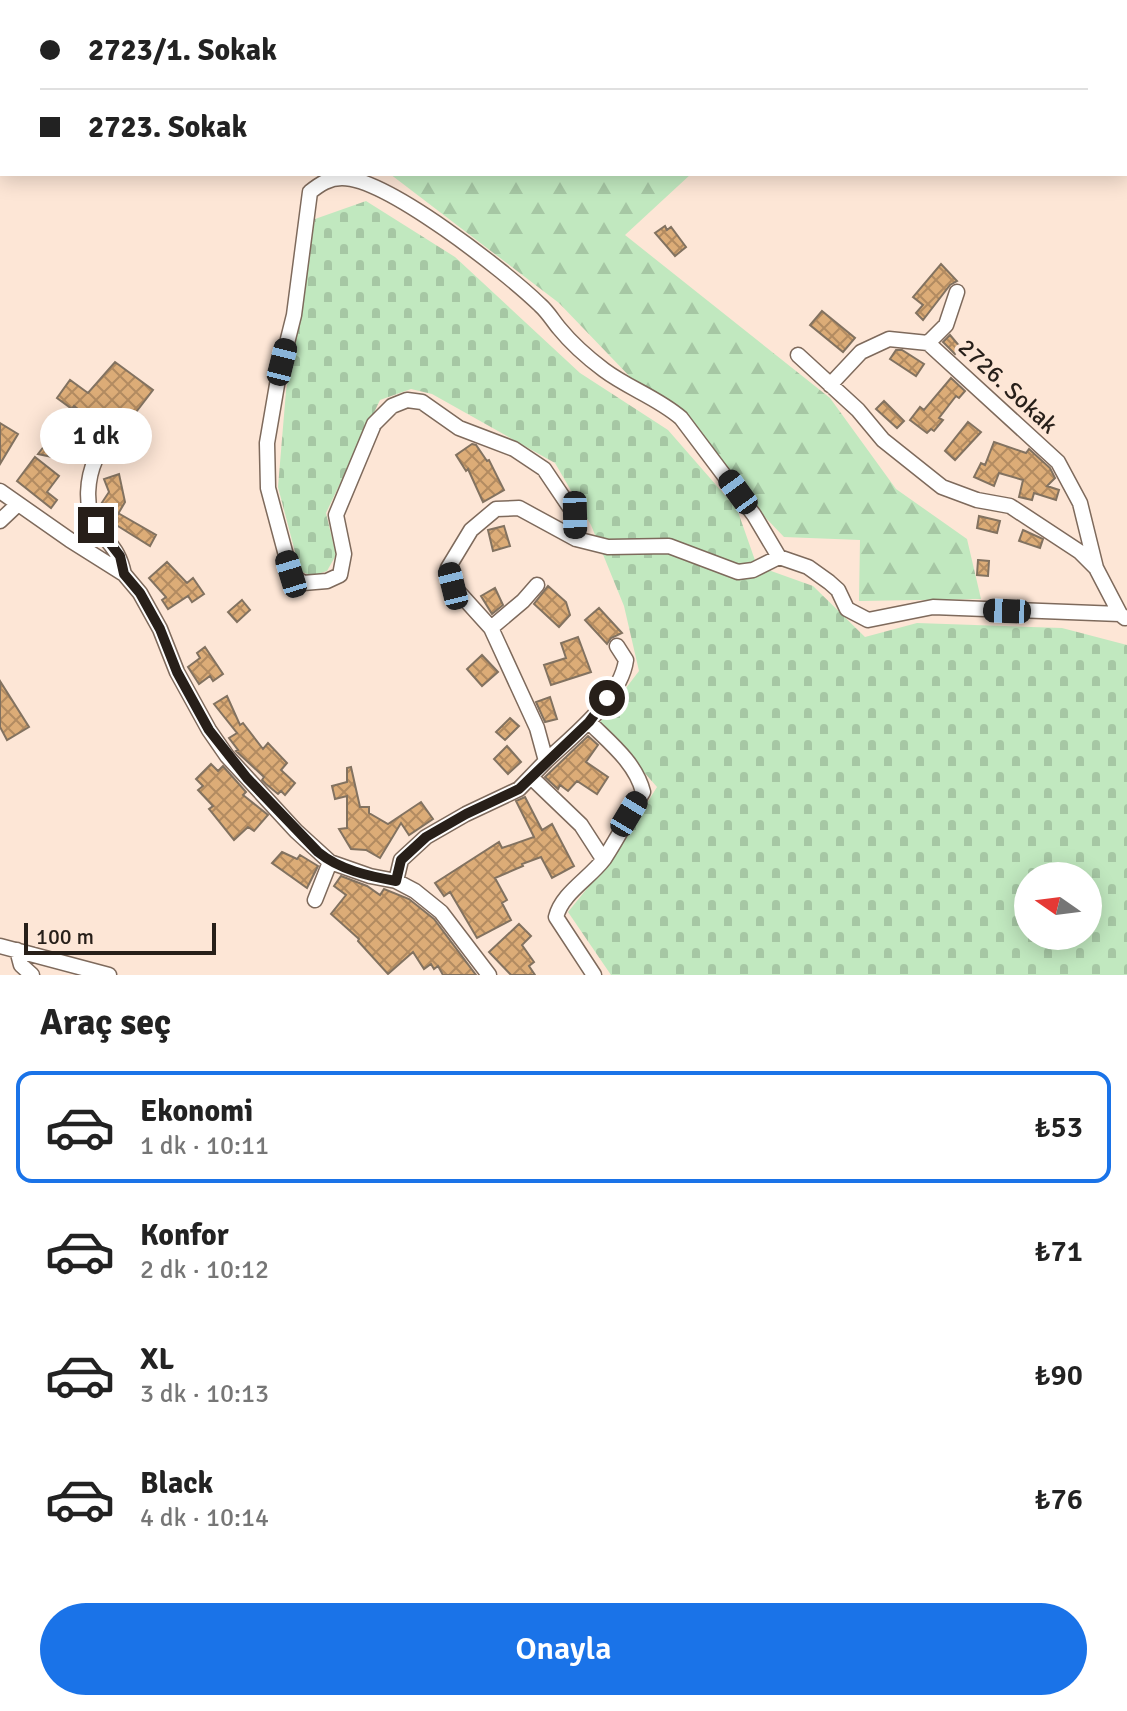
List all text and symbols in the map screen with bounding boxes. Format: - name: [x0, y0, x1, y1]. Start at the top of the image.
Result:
- text: 2723/1. Sokak: [88, 32, 277, 69]
- text: 2723. Sokak: [88, 109, 247, 146]
- street label: 2726. Sokak: [952, 332, 1064, 440]
- car: [265, 336, 299, 388]
- callout: 1 dk: [40, 409, 152, 465]
- text: 1 dk: [73, 420, 119, 452]
- car: [714, 466, 762, 518]
- car: [563, 491, 587, 539]
- route end: [78, 507, 114, 543]
- car: [273, 548, 309, 600]
- car: [436, 560, 470, 612]
- car: [983, 598, 1031, 624]
- route start: [589, 680, 625, 716]
- car: [606, 787, 652, 841]
- north arrow: [1014, 862, 1102, 950]
- map controls: [1014, 862, 1102, 950]
- scale bar: [24, 919, 216, 955]
- text: 100 m: [36, 923, 94, 950]
- text: Araç seç: [40, 1000, 171, 1045]
- icon: car: [44, 1091, 116, 1163]
- text: Ekonomi: [140, 1093, 253, 1130]
- text: ₺53: [1034, 1109, 1083, 1146]
- text: 1 dk · 10:11: [140, 1130, 269, 1162]
- icon: car: [44, 1215, 116, 1287]
- text: Konfor: [140, 1217, 229, 1254]
- text: ₺71: [1034, 1233, 1083, 1270]
- text: 2 dk · 10:12: [140, 1254, 269, 1286]
- icon: car: [44, 1339, 116, 1411]
- text: XL: [140, 1341, 174, 1378]
- text: ₺90: [1034, 1357, 1083, 1394]
- text: 3 dk · 10:13: [140, 1378, 269, 1410]
- icon: car: [44, 1463, 116, 1535]
- text: Black: [140, 1465, 213, 1502]
- text: ₺76: [1034, 1481, 1083, 1518]
- text: 4 dk · 10:14: [140, 1502, 269, 1534]
- button: Onayla: [40, 1603, 1087, 1695]

